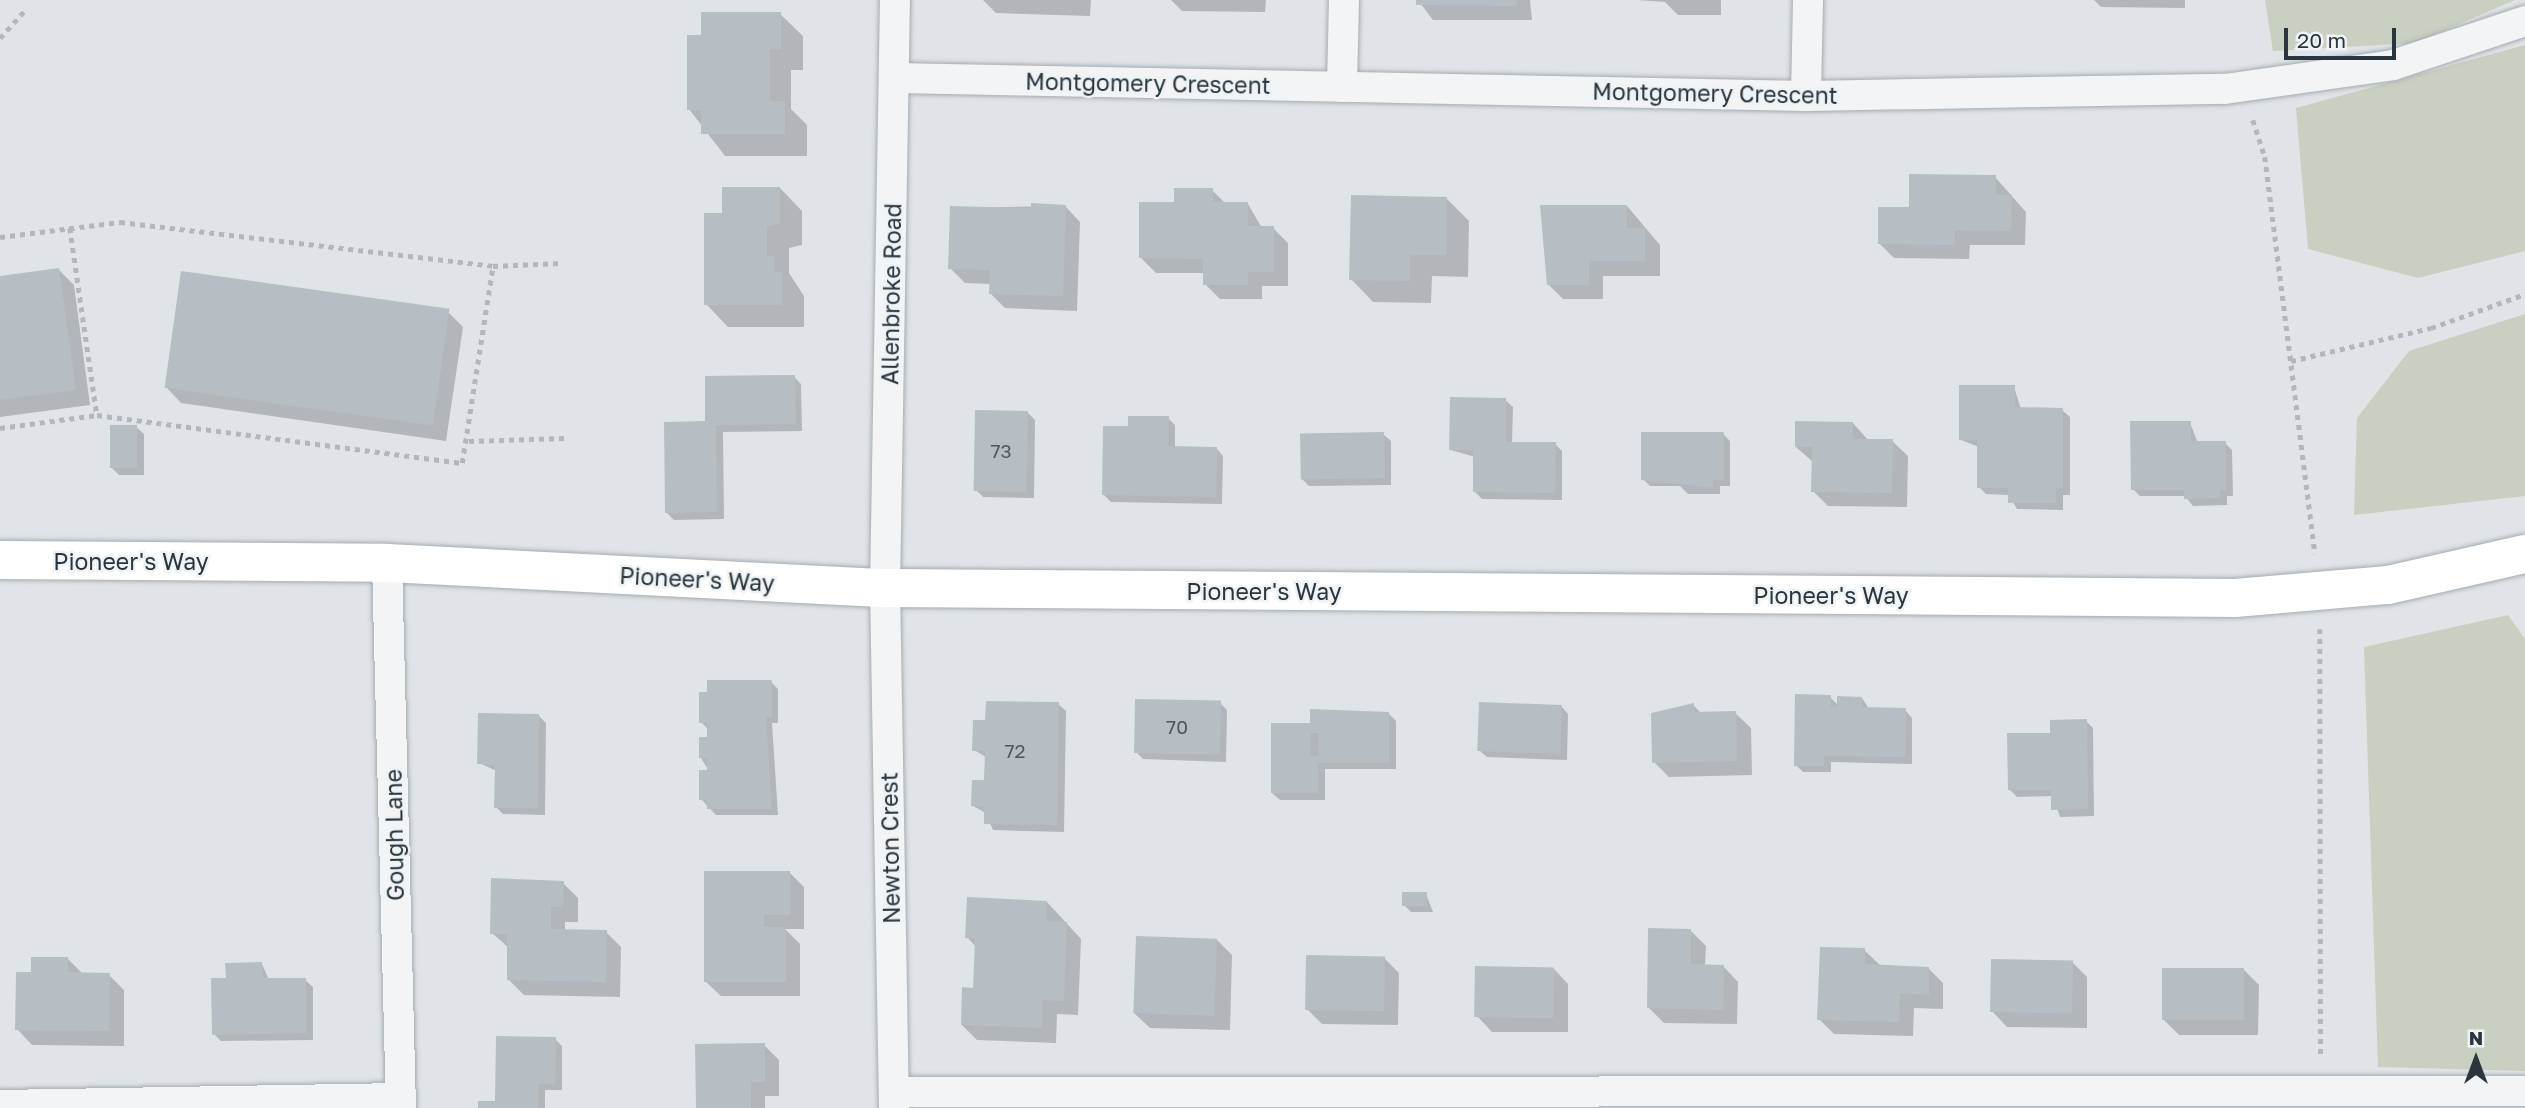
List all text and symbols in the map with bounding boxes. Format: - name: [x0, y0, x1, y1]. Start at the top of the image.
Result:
- scale bar: [2287, 14, 2399, 58]
- text: 20 m: [2297, 27, 2346, 53]
- street label: Montgomery Crescent: [1025, 67, 1271, 99]
- street label: Montgomery Crescent: [1592, 77, 1838, 109]
- street label: Allenbroke Road: [876, 203, 906, 385]
- house number: 73: [990, 440, 1012, 462]
- street label: Pioneer's Way: [53, 547, 209, 575]
- street label: Pioneer's Way: [619, 561, 775, 597]
- street label: Pioneer's Way: [1186, 577, 1342, 605]
- street label: Pioneer's Way: [1753, 581, 1909, 609]
- house number: 70: [1166, 716, 1188, 738]
- house number: 72: [1004, 740, 1026, 762]
- street label: Gough Lane: [379, 769, 409, 901]
- street label: Newton Crest: [875, 772, 905, 924]
- north arrow: [2441, 1024, 2511, 1094]
- text: N: [2469, 1026, 2483, 1049]

